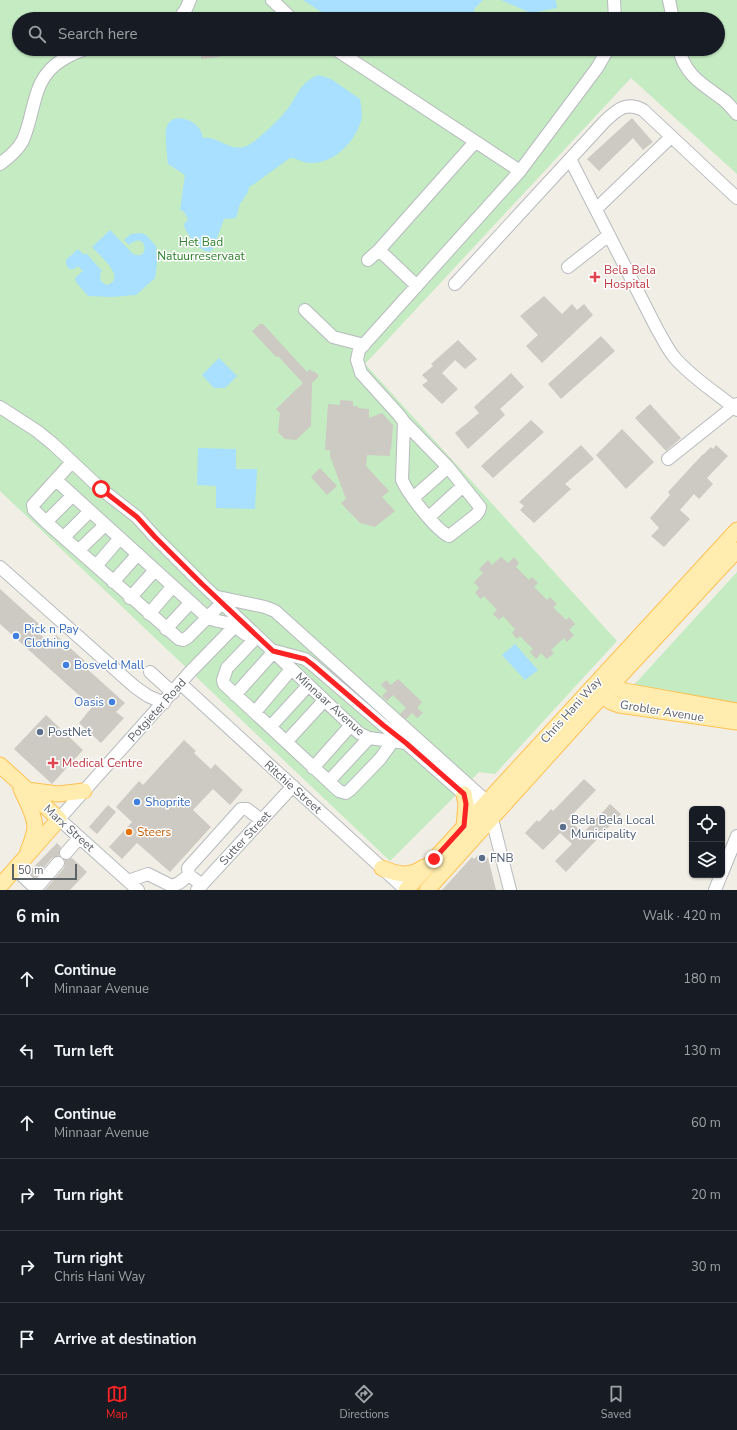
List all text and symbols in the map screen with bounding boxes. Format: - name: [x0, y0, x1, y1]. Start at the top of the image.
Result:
- search box: [12, 12, 725, 56]
- icon: search: [26, 23, 48, 45]
- text: Search here: [58, 24, 138, 44]
- park label: Het Bad Natuurreservaat: [157, 234, 246, 264]
- place label: Bela Bela Hospital: [604, 262, 656, 292]
- marker: Bela Bela Hospital: [589, 271, 601, 283]
- route start: [92, 480, 110, 498]
- place label: Pick n Pay Clothing: [24, 621, 80, 651]
- marker: Pick n Pay Clothing: [11, 631, 21, 641]
- place label: Bosveld Mall: [74, 657, 145, 673]
- marker: Bosveld Mall: [61, 660, 71, 670]
- street label: Minnaar Avenue: [292, 669, 368, 739]
- street label: Chris Hani Way: [537, 673, 606, 747]
- street label: Potgieter Road: [124, 675, 190, 745]
- place label: Oasis: [74, 694, 104, 710]
- street label: Grobler Avenue: [619, 696, 705, 726]
- marker: Oasis: [107, 697, 117, 707]
- place label: PostNet: [48, 724, 92, 740]
- marker: PostNet: [35, 727, 45, 737]
- place label: Medical Centre: [62, 755, 143, 771]
- marker: Medical Centre: [47, 757, 59, 769]
- street label: Ritchie Street: [261, 757, 326, 818]
- place label: Shoprite: [145, 794, 190, 810]
- marker: Shoprite: [132, 797, 142, 807]
- street label: Marx Street: [40, 801, 98, 856]
- map controls: [689, 806, 725, 878]
- button: locate: [689, 806, 725, 842]
- street label: Sutter Street: [216, 807, 275, 869]
- place label: Bela Bela Local Municipality: [571, 812, 655, 842]
- marker: Bela Bela Local Municipality: [558, 822, 568, 832]
- place label: Steers: [137, 824, 172, 840]
- marker: Steers: [124, 827, 134, 837]
- button: layers: [689, 842, 725, 878]
- route end: [425, 850, 443, 868]
- place label: FNB: [490, 850, 514, 866]
- marker: FNB: [477, 853, 487, 863]
- scale bar: [12, 862, 77, 881]
- text: 50 m: [18, 863, 43, 878]
- text: 6 min: [16, 905, 60, 928]
- text: Walk · 420 m: [643, 907, 721, 925]
- text: Continue: [54, 960, 116, 980]
- icon: ahead: [16, 968, 38, 990]
- text: 180 m: [683, 970, 721, 988]
- text: Minnaar Avenue: [54, 980, 149, 998]
- icon: left: [16, 1040, 38, 1062]
- text: Turn left: [54, 1041, 113, 1061]
- text: 130 m: [683, 1042, 721, 1060]
- text: Continue: [54, 1104, 116, 1124]
- icon: ahead: [16, 1112, 38, 1134]
- text: 60 m: [691, 1114, 721, 1132]
- text: Minnaar Avenue: [54, 1124, 149, 1142]
- icon: right: [16, 1184, 38, 1206]
- text: Turn right: [54, 1185, 123, 1205]
- text: 20 m: [691, 1186, 721, 1204]
- text: Turn right: [54, 1248, 123, 1268]
- icon: right: [16, 1256, 38, 1278]
- text: 30 m: [691, 1258, 721, 1276]
- text: Chris Hani Way: [54, 1268, 145, 1286]
- icon: arrive: [16, 1328, 38, 1350]
- text: Arrive at destination: [54, 1329, 197, 1349]
- tab: Map: [106, 1383, 128, 1422]
- tab: Directions: [340, 1383, 389, 1422]
- tab: Saved: [601, 1383, 631, 1422]

